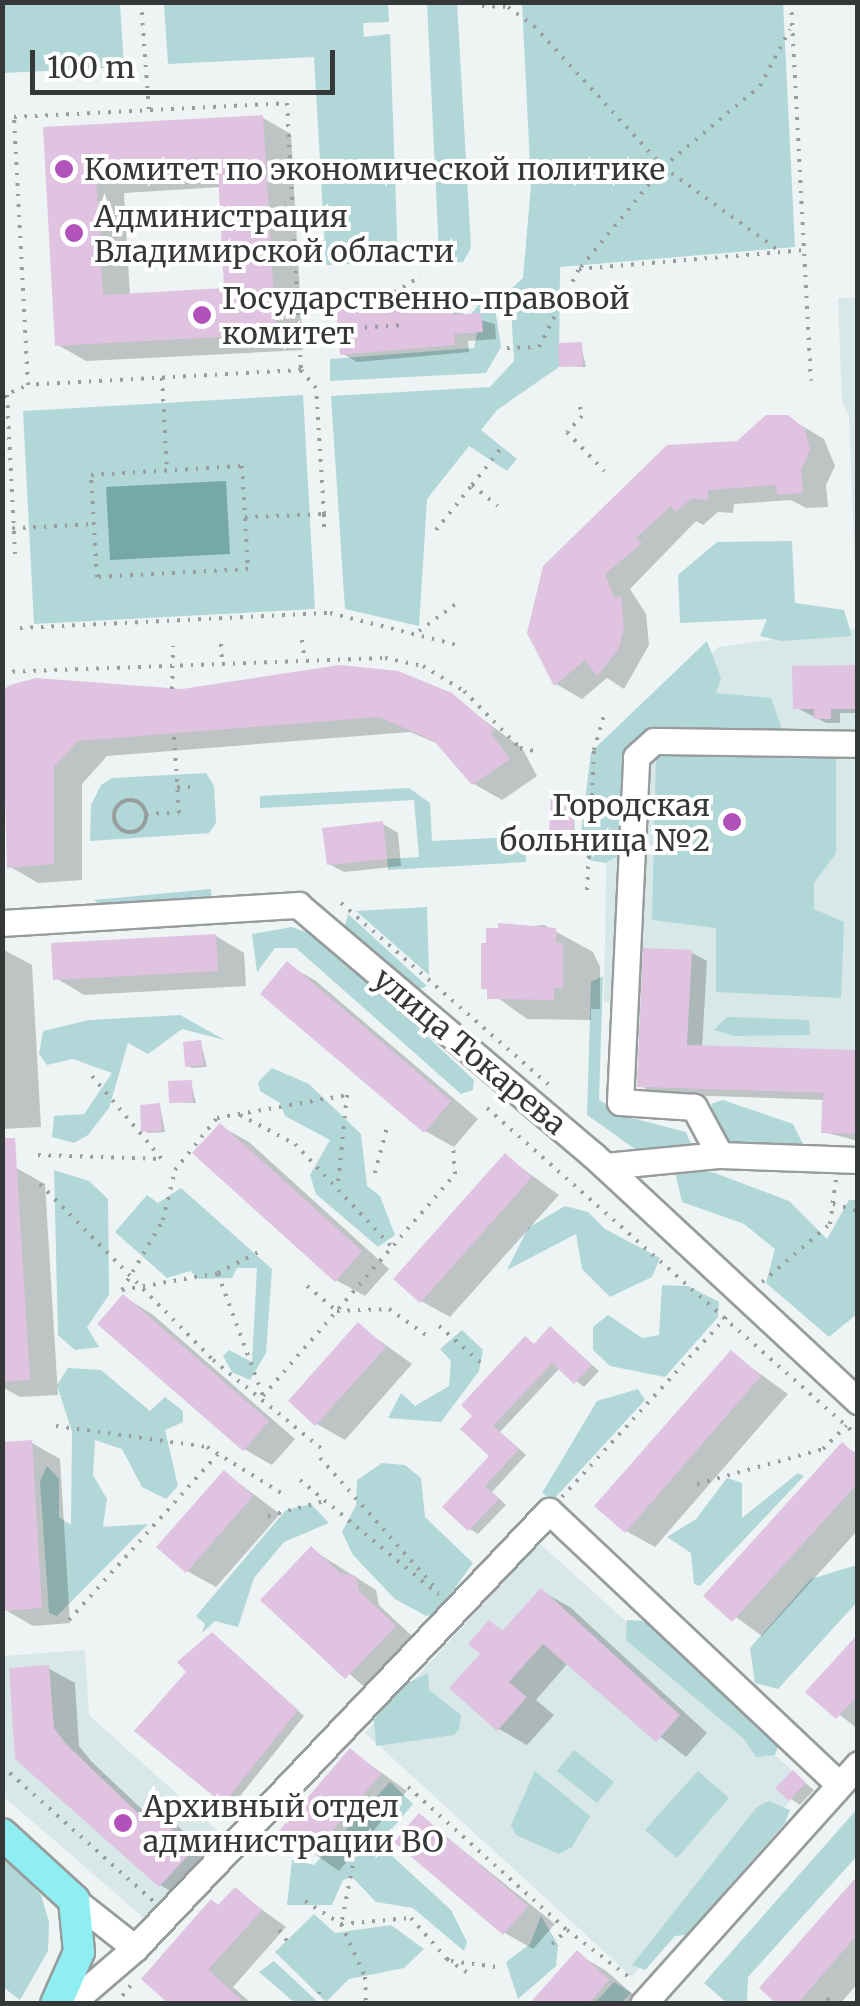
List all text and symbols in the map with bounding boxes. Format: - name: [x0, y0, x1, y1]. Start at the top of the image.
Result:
- scale bar: [35, 30, 340, 92]
- text: 100 m: [47, 48, 135, 86]
- place label: Комитет по экономической политике: [84, 151, 665, 187]
- marker: Комитет по экономической политике: [53, 158, 75, 180]
- place label: Администрация Владимирской области: [94, 198, 454, 268]
- marker: Администрация Владимирской области: [63, 222, 85, 244]
- place label: Государственно-правовой комитет: [222, 280, 630, 350]
- marker: Государственно-правовой комитет: [191, 304, 213, 326]
- place label: Городская больница №2: [500, 787, 710, 858]
- marker: Городская больница №2: [719, 809, 745, 835]
- street label: улица Токарева: [366, 960, 574, 1142]
- place label: Архивный отдел администрации ВО: [143, 1788, 444, 1858]
- marker: Архивный отдел администрации ВО: [112, 1812, 134, 1834]

